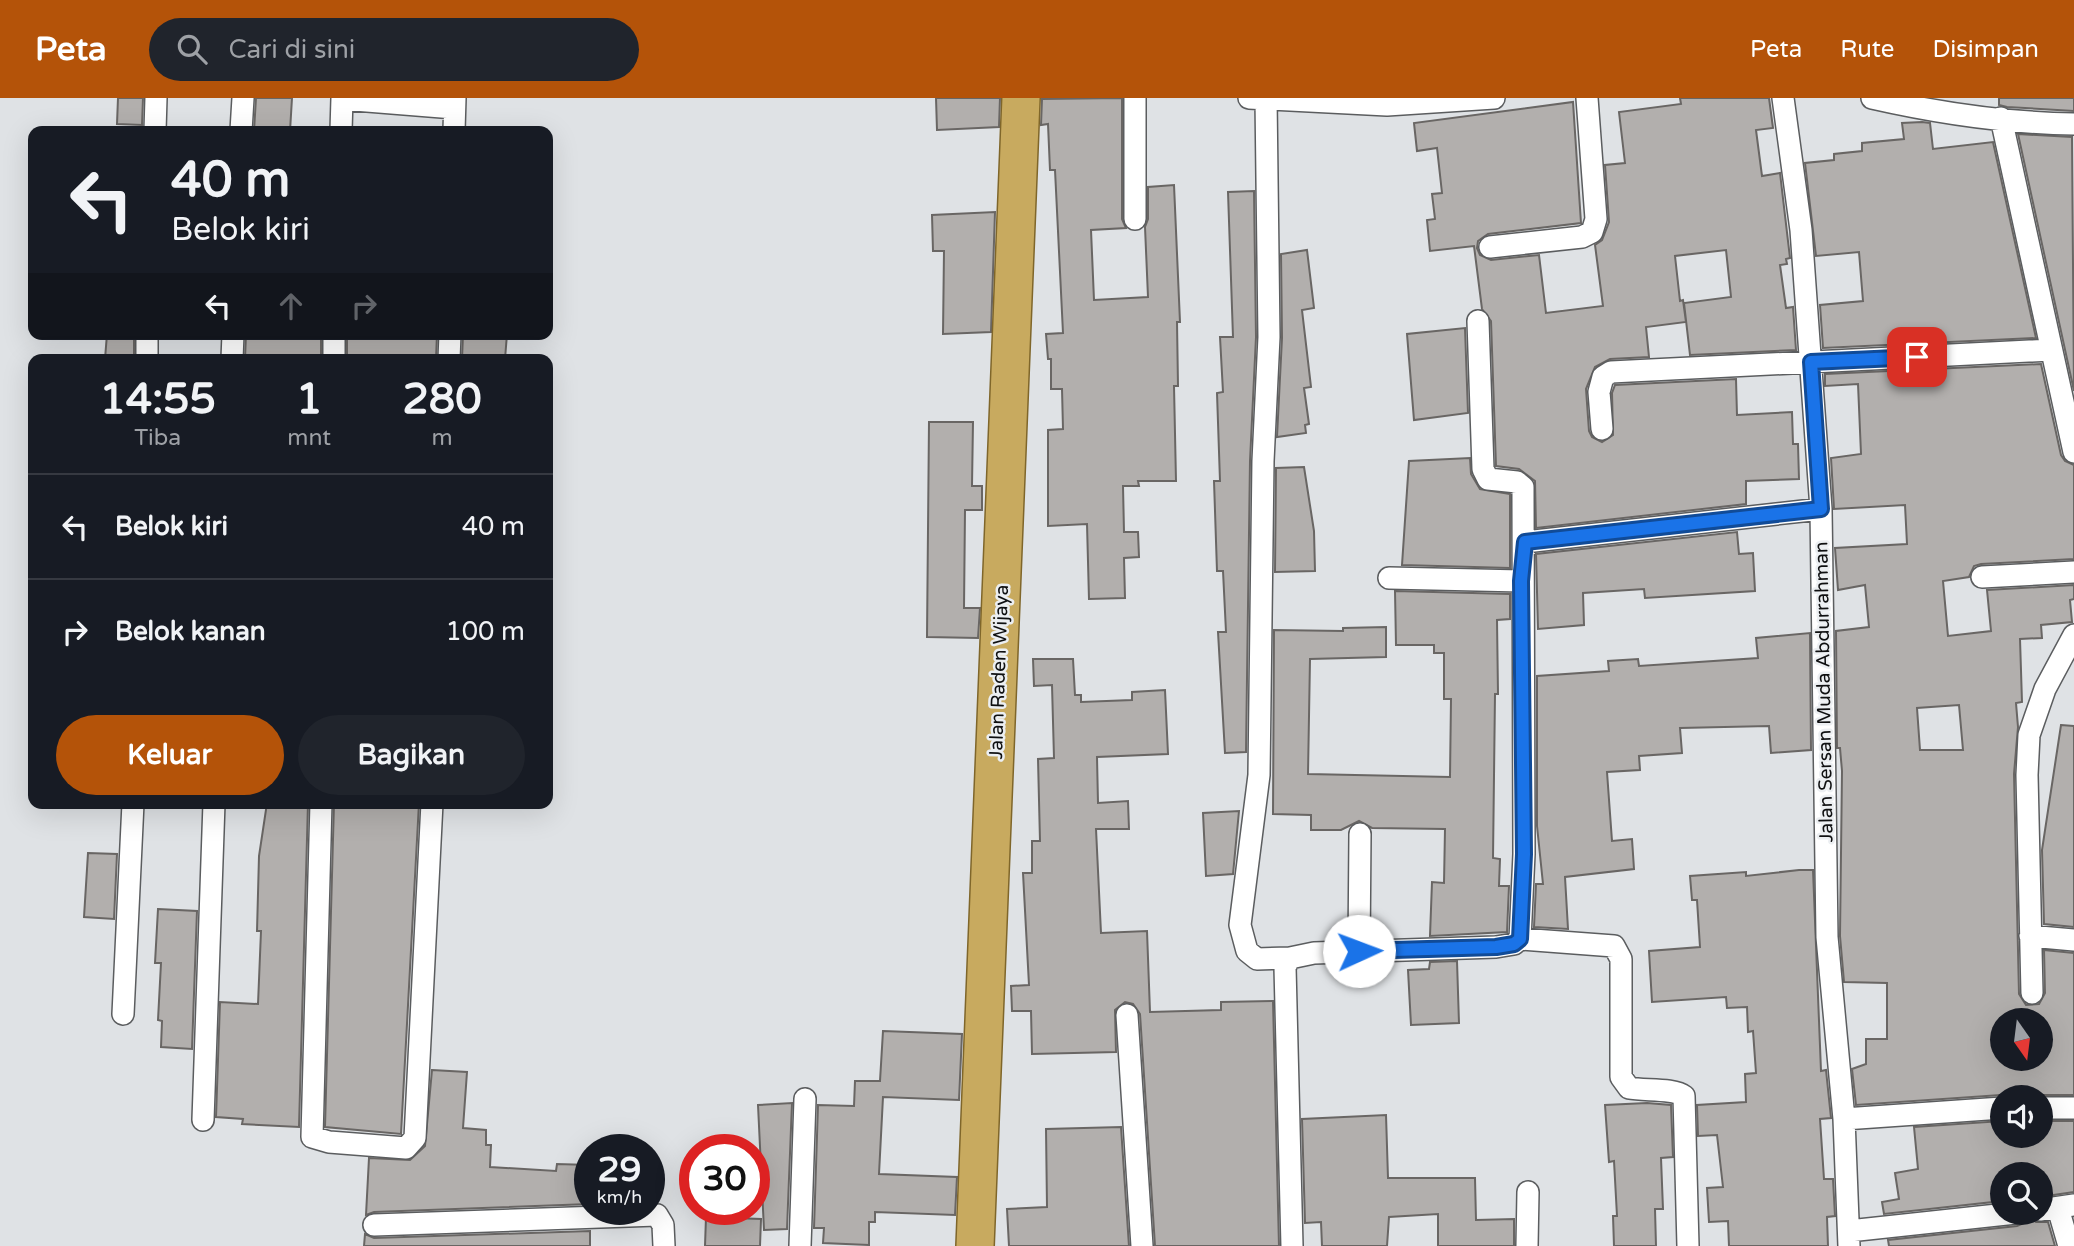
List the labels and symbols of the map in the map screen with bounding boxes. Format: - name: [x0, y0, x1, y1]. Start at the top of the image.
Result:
- pin: [1887, 327, 1947, 387]
- street label: Jalan Sersan Muda Abdurrahman: [1810, 541, 1838, 843]
- street label: Jalan Raden Wijaya: [985, 584, 1013, 760]
- position arrow: [1322, 914, 1396, 988]
- north arrow: [1990, 1008, 2053, 1071]
- speed limit sign: 30: [679, 1134, 770, 1225]

